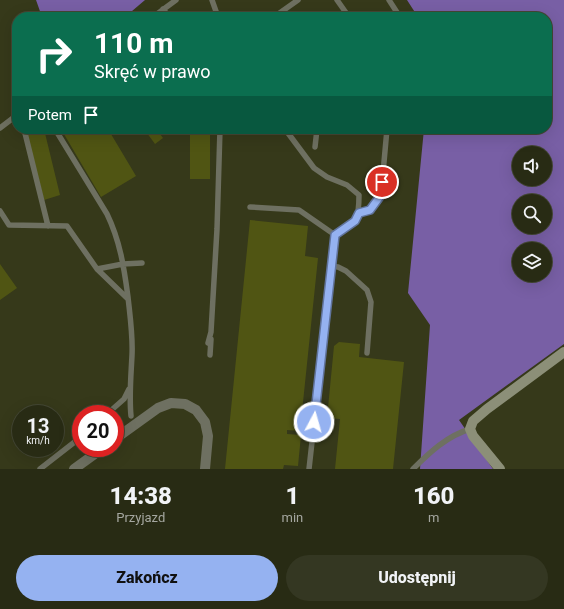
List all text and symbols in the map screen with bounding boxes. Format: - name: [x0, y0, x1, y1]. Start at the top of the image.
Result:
- text: 110 m: [94, 27, 173, 60]
- icon: right: [28, 28, 80, 80]
- text: Skręć w prawo: [94, 61, 211, 82]
- icon: arrive: [80, 104, 102, 126]
- text: Potem: [28, 106, 72, 124]
- map controls: [512, 146, 552, 282]
- button: sound: [512, 146, 552, 186]
- pin: [365, 165, 399, 199]
- icon: arrive: [371, 171, 393, 193]
- button: search: [512, 194, 552, 234]
- button: layers: [512, 242, 552, 282]
- position arrow: [293, 401, 335, 443]
- speed limit sign: 20: [72, 405, 124, 457]
- text: 13: [27, 414, 49, 438]
- text: km/h: [26, 435, 50, 446]
- text: 14:38: [110, 482, 172, 510]
- text: 1: [285, 482, 299, 510]
- text: 160: [413, 482, 454, 510]
- text: Przyjazd: [116, 510, 165, 525]
- text: min: [282, 510, 303, 525]
- text: m: [428, 510, 439, 525]
- button: Zakończ: [16, 555, 278, 601]
- button: Udostępnij: [286, 555, 548, 601]

